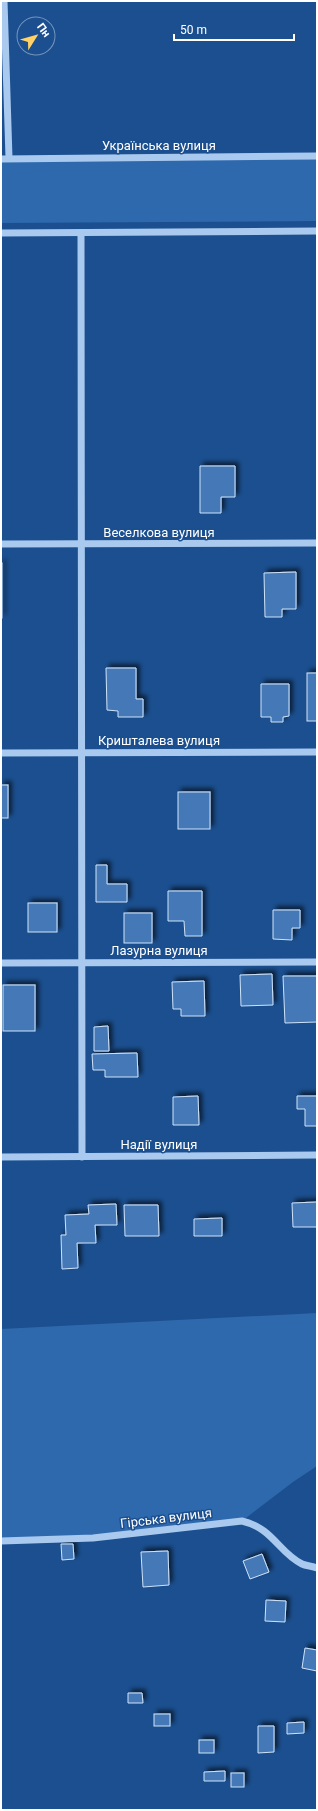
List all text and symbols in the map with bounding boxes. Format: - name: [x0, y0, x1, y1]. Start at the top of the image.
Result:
- north arrow: [16, 16, 56, 56]
- scale bar: [174, 16, 294, 42]
- text: Пн: [34, 21, 53, 40]
- text: 50 m: [180, 23, 207, 37]
- street label: Українська вулиця: [102, 138, 216, 153]
- street label: Веселкова вулиця: [103, 525, 215, 540]
- street label: Кришталева вулиця: [98, 733, 220, 748]
- street label: Лазурна вулиця: [110, 943, 208, 958]
- street label: Надії вулиця: [121, 1137, 197, 1152]
- street label: Гірська вулиця: [119, 1505, 213, 1531]

